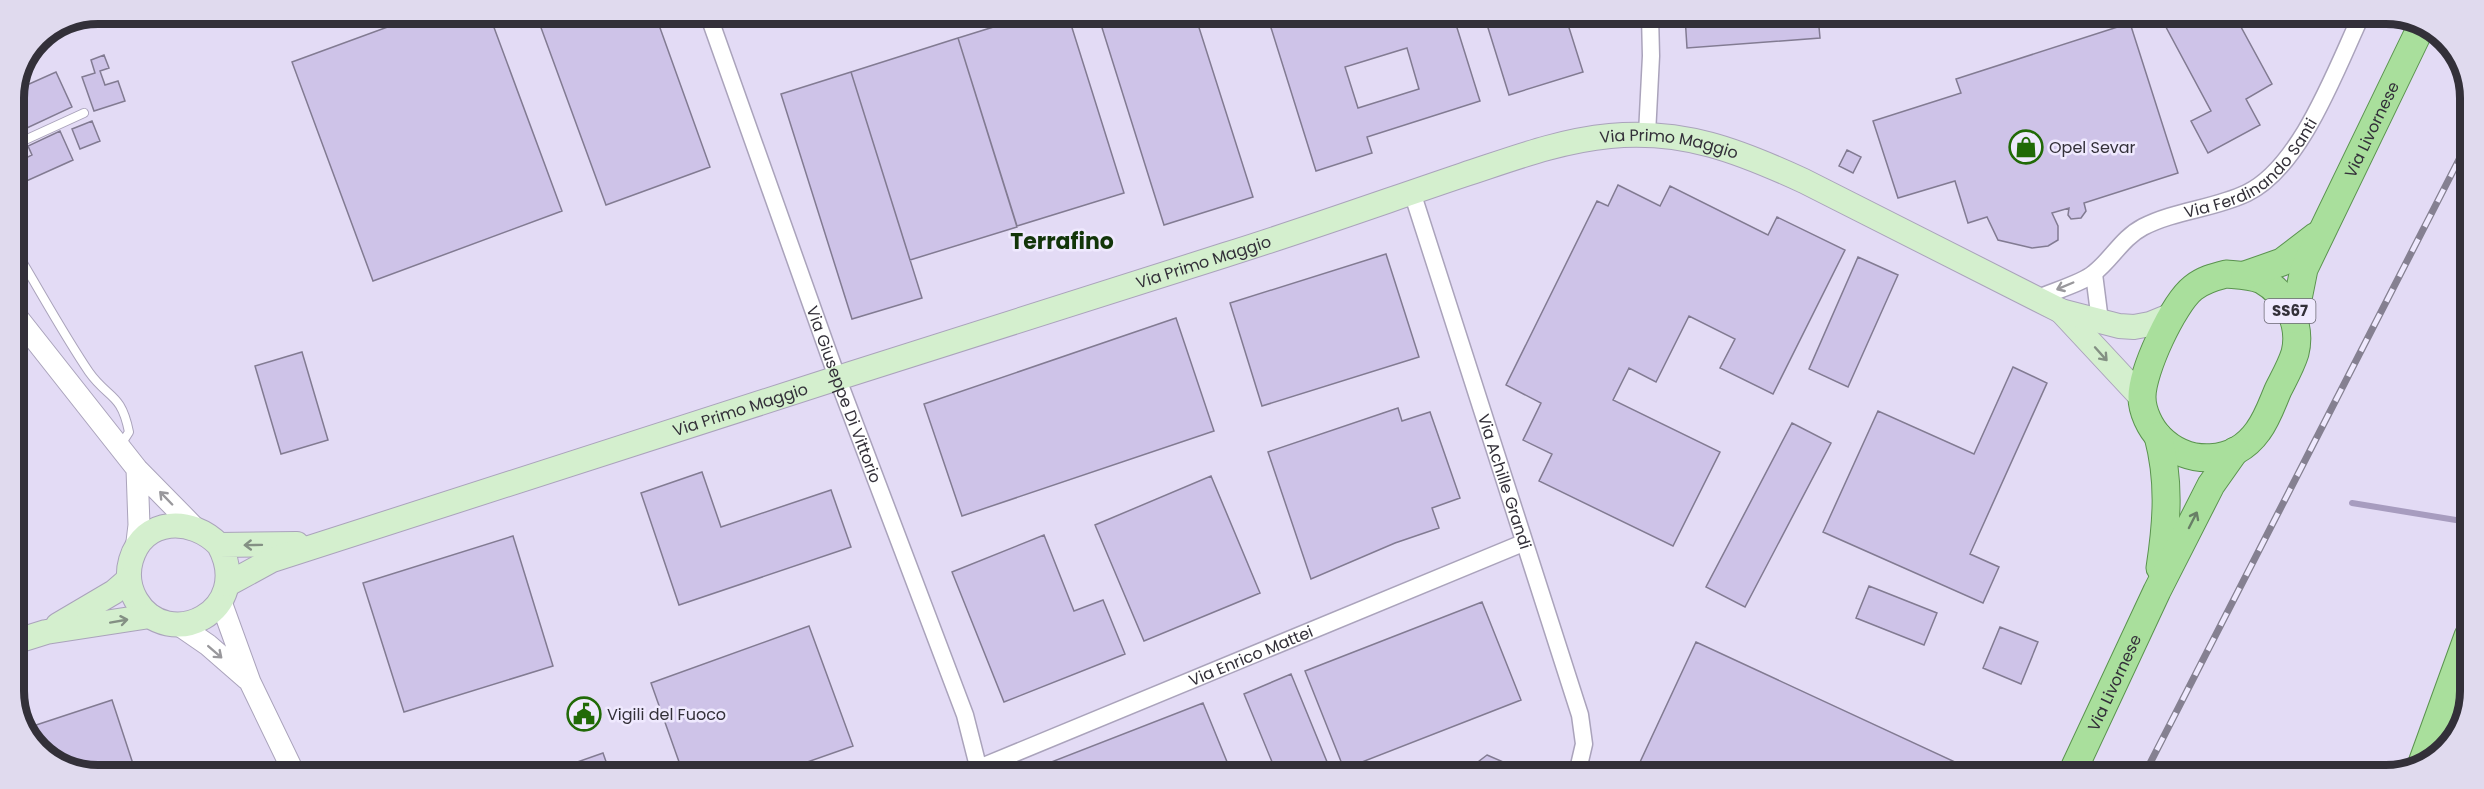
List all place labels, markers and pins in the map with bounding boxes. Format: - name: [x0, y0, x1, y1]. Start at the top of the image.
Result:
- shop icon: Opel Sevar: [2008, 129, 2044, 165]
- place label: Opel Sevar: [2049, 136, 2136, 159]
- public building icon: Vigili del Fuoco: [566, 696, 602, 732]
- place label: Vigili del Fuoco: [607, 703, 726, 726]

